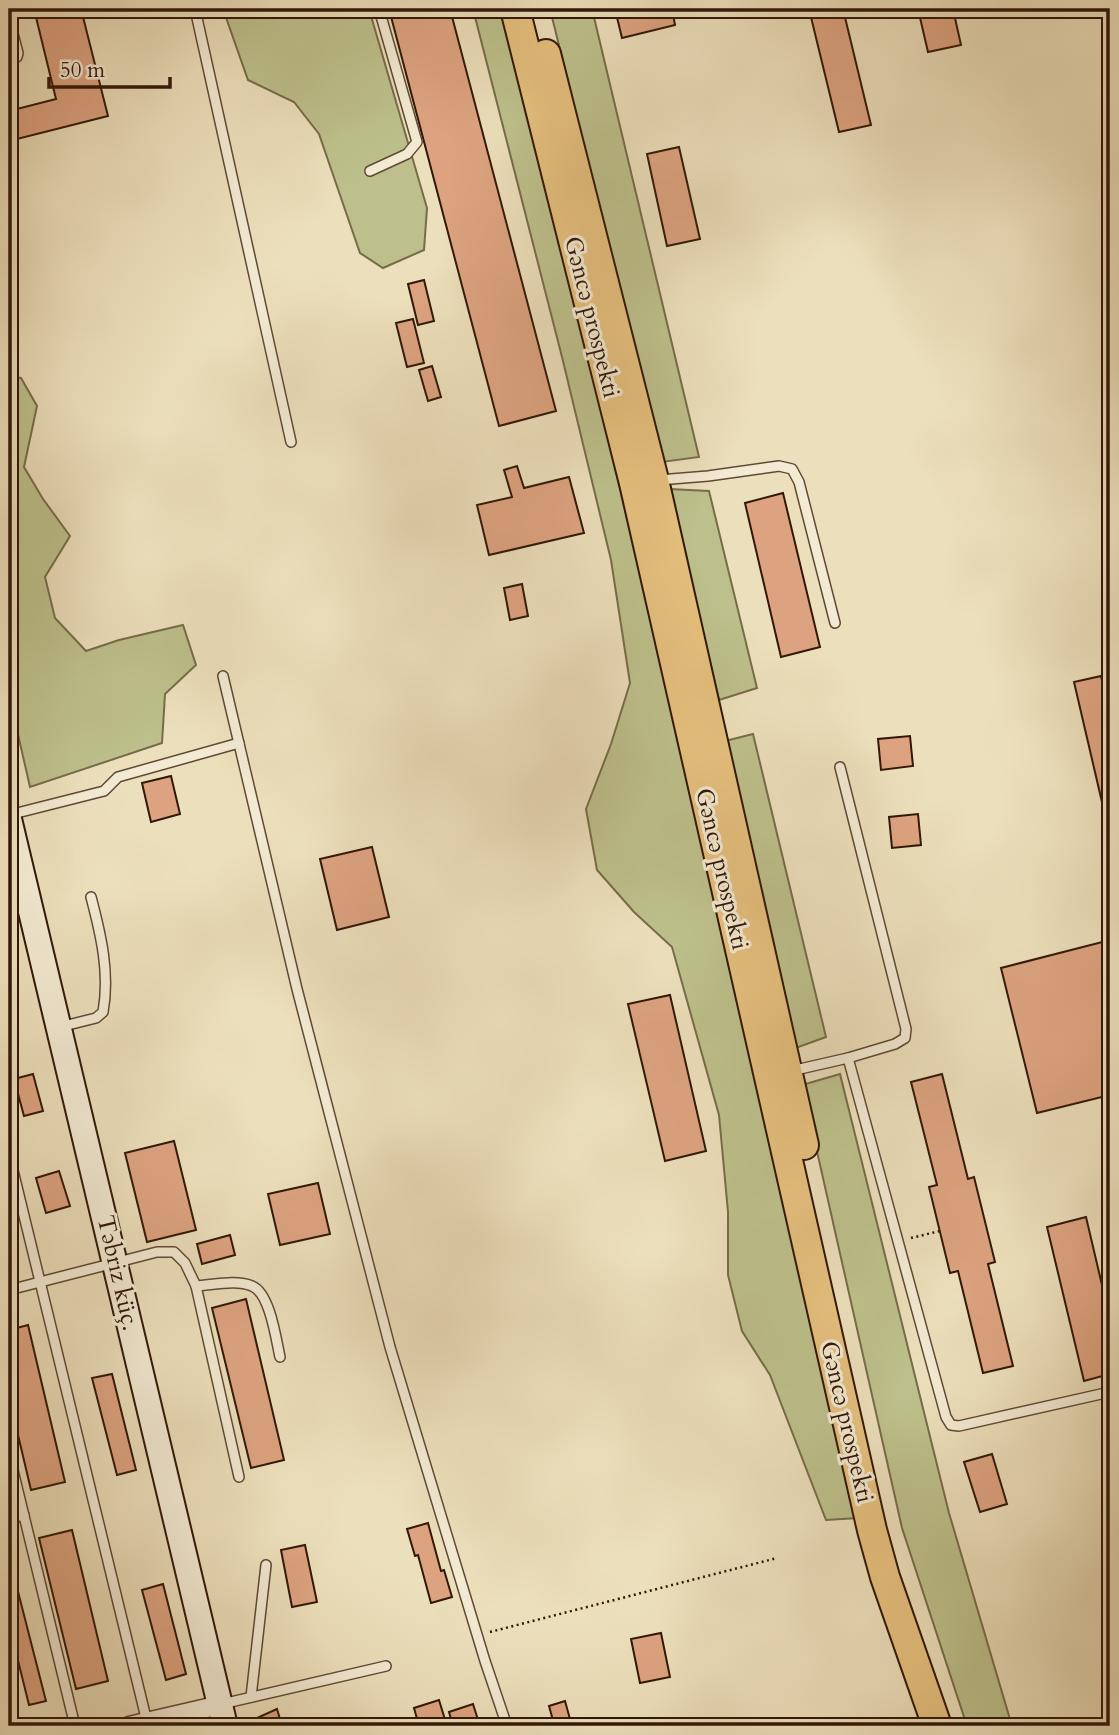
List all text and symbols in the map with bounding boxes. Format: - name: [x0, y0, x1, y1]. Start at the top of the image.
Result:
- scale bar: [49, 46, 170, 90]
- text: 50 m: [60, 56, 105, 85]
- street label: Gəncə prospekti: [556, 233, 628, 401]
- street label: Gəncə prospekti: [687, 785, 757, 953]
- street label: Təbriz küç.: [89, 1212, 147, 1334]
- street label: Gəncə prospekti: [812, 1338, 882, 1506]

